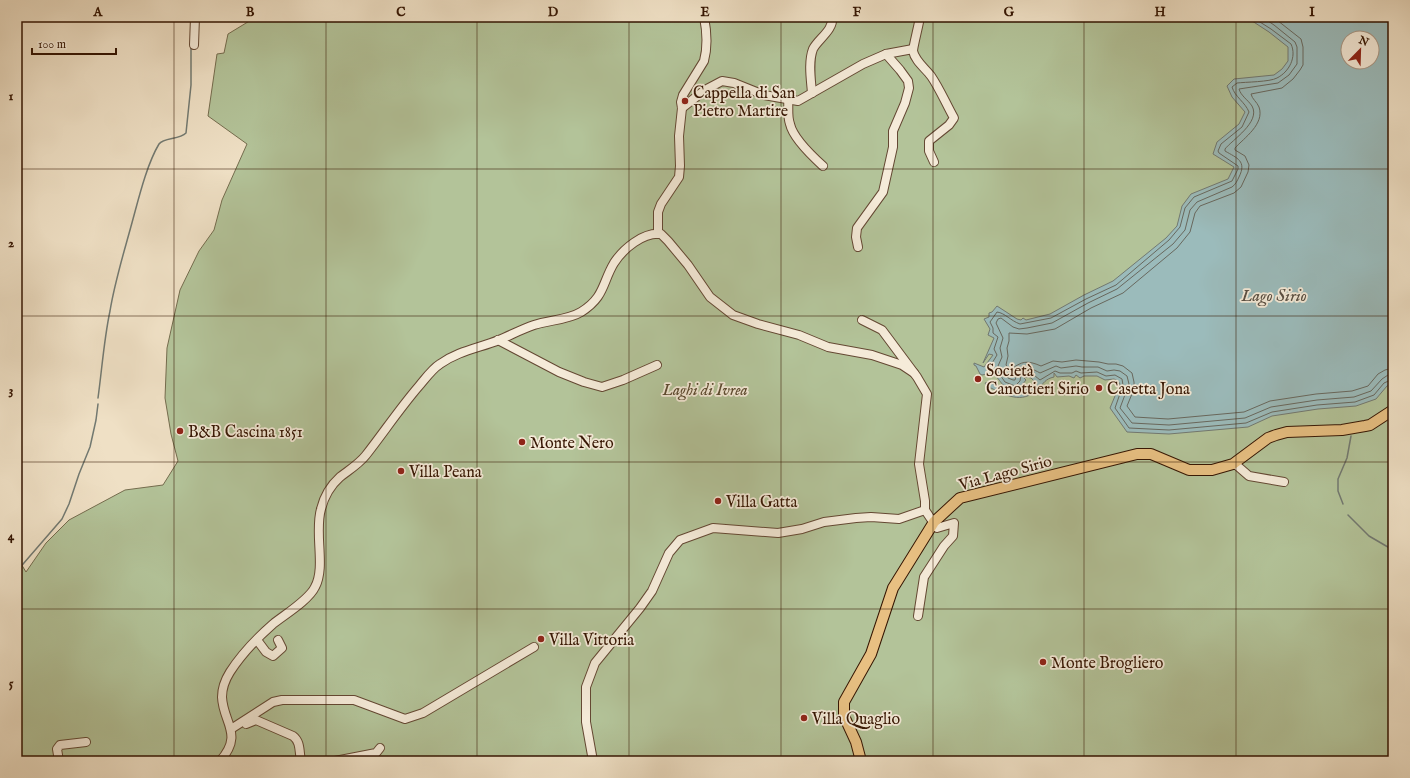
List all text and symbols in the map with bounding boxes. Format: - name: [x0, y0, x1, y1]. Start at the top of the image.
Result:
- text: A: [93, 4, 104, 21]
- text: B: [246, 4, 255, 21]
- text: C: [396, 4, 406, 21]
- text: D: [548, 4, 559, 21]
- text: E: [700, 4, 710, 21]
- text: F: [853, 4, 862, 21]
- text: G: [1004, 4, 1015, 21]
- text: H: [1154, 4, 1166, 21]
- text: I: [1309, 4, 1315, 21]
- scale bar: [32, 30, 116, 56]
- north arrow: [1340, 30, 1380, 70]
- text: N: [1355, 33, 1371, 50]
- text: 100 m: [38, 37, 66, 52]
- place label: Cappella di San Pietro Martire: [693, 84, 796, 122]
- text: 1: [9, 88, 14, 105]
- marker: Cappella di San Pietro Martire: [680, 96, 690, 106]
- text: 2: [8, 235, 14, 252]
- water label: Lago Sirio: [1240, 286, 1307, 307]
- place label: Società Canottieri Sirio: [986, 362, 1089, 400]
- marker: Società Canottieri Sirio: [973, 374, 983, 384]
- place label: Casetta Jona: [1107, 380, 1190, 400]
- park label: Laghi di Ivrea: [661, 381, 748, 401]
- text: 3: [9, 382, 14, 399]
- marker: Casetta Jona: [1094, 383, 1104, 393]
- place label: B&B Cascina 1851: [188, 423, 303, 443]
- marker: B&B Cascina 1851: [175, 426, 185, 436]
- place label: Monte Nero: [530, 434, 614, 454]
- marker: Monte Nero: [517, 437, 527, 447]
- street label: Via Lago Sirio: [956, 452, 1055, 496]
- place label: Villa Peana: [408, 463, 482, 483]
- marker: Villa Peana: [396, 466, 406, 476]
- place label: Villa Gatta: [725, 493, 798, 513]
- marker: Villa Gatta: [713, 496, 723, 506]
- text: 4: [8, 528, 15, 545]
- place label: Villa Vittoria: [548, 631, 634, 651]
- marker: Villa Vittoria: [536, 634, 546, 644]
- place label: Monte Brogliero: [1051, 654, 1164, 674]
- marker: Monte Brogliero: [1038, 657, 1048, 667]
- text: 5: [9, 675, 14, 692]
- place label: Villa Quaglio: [811, 710, 900, 730]
- marker: Villa Quaglio: [799, 713, 809, 723]

